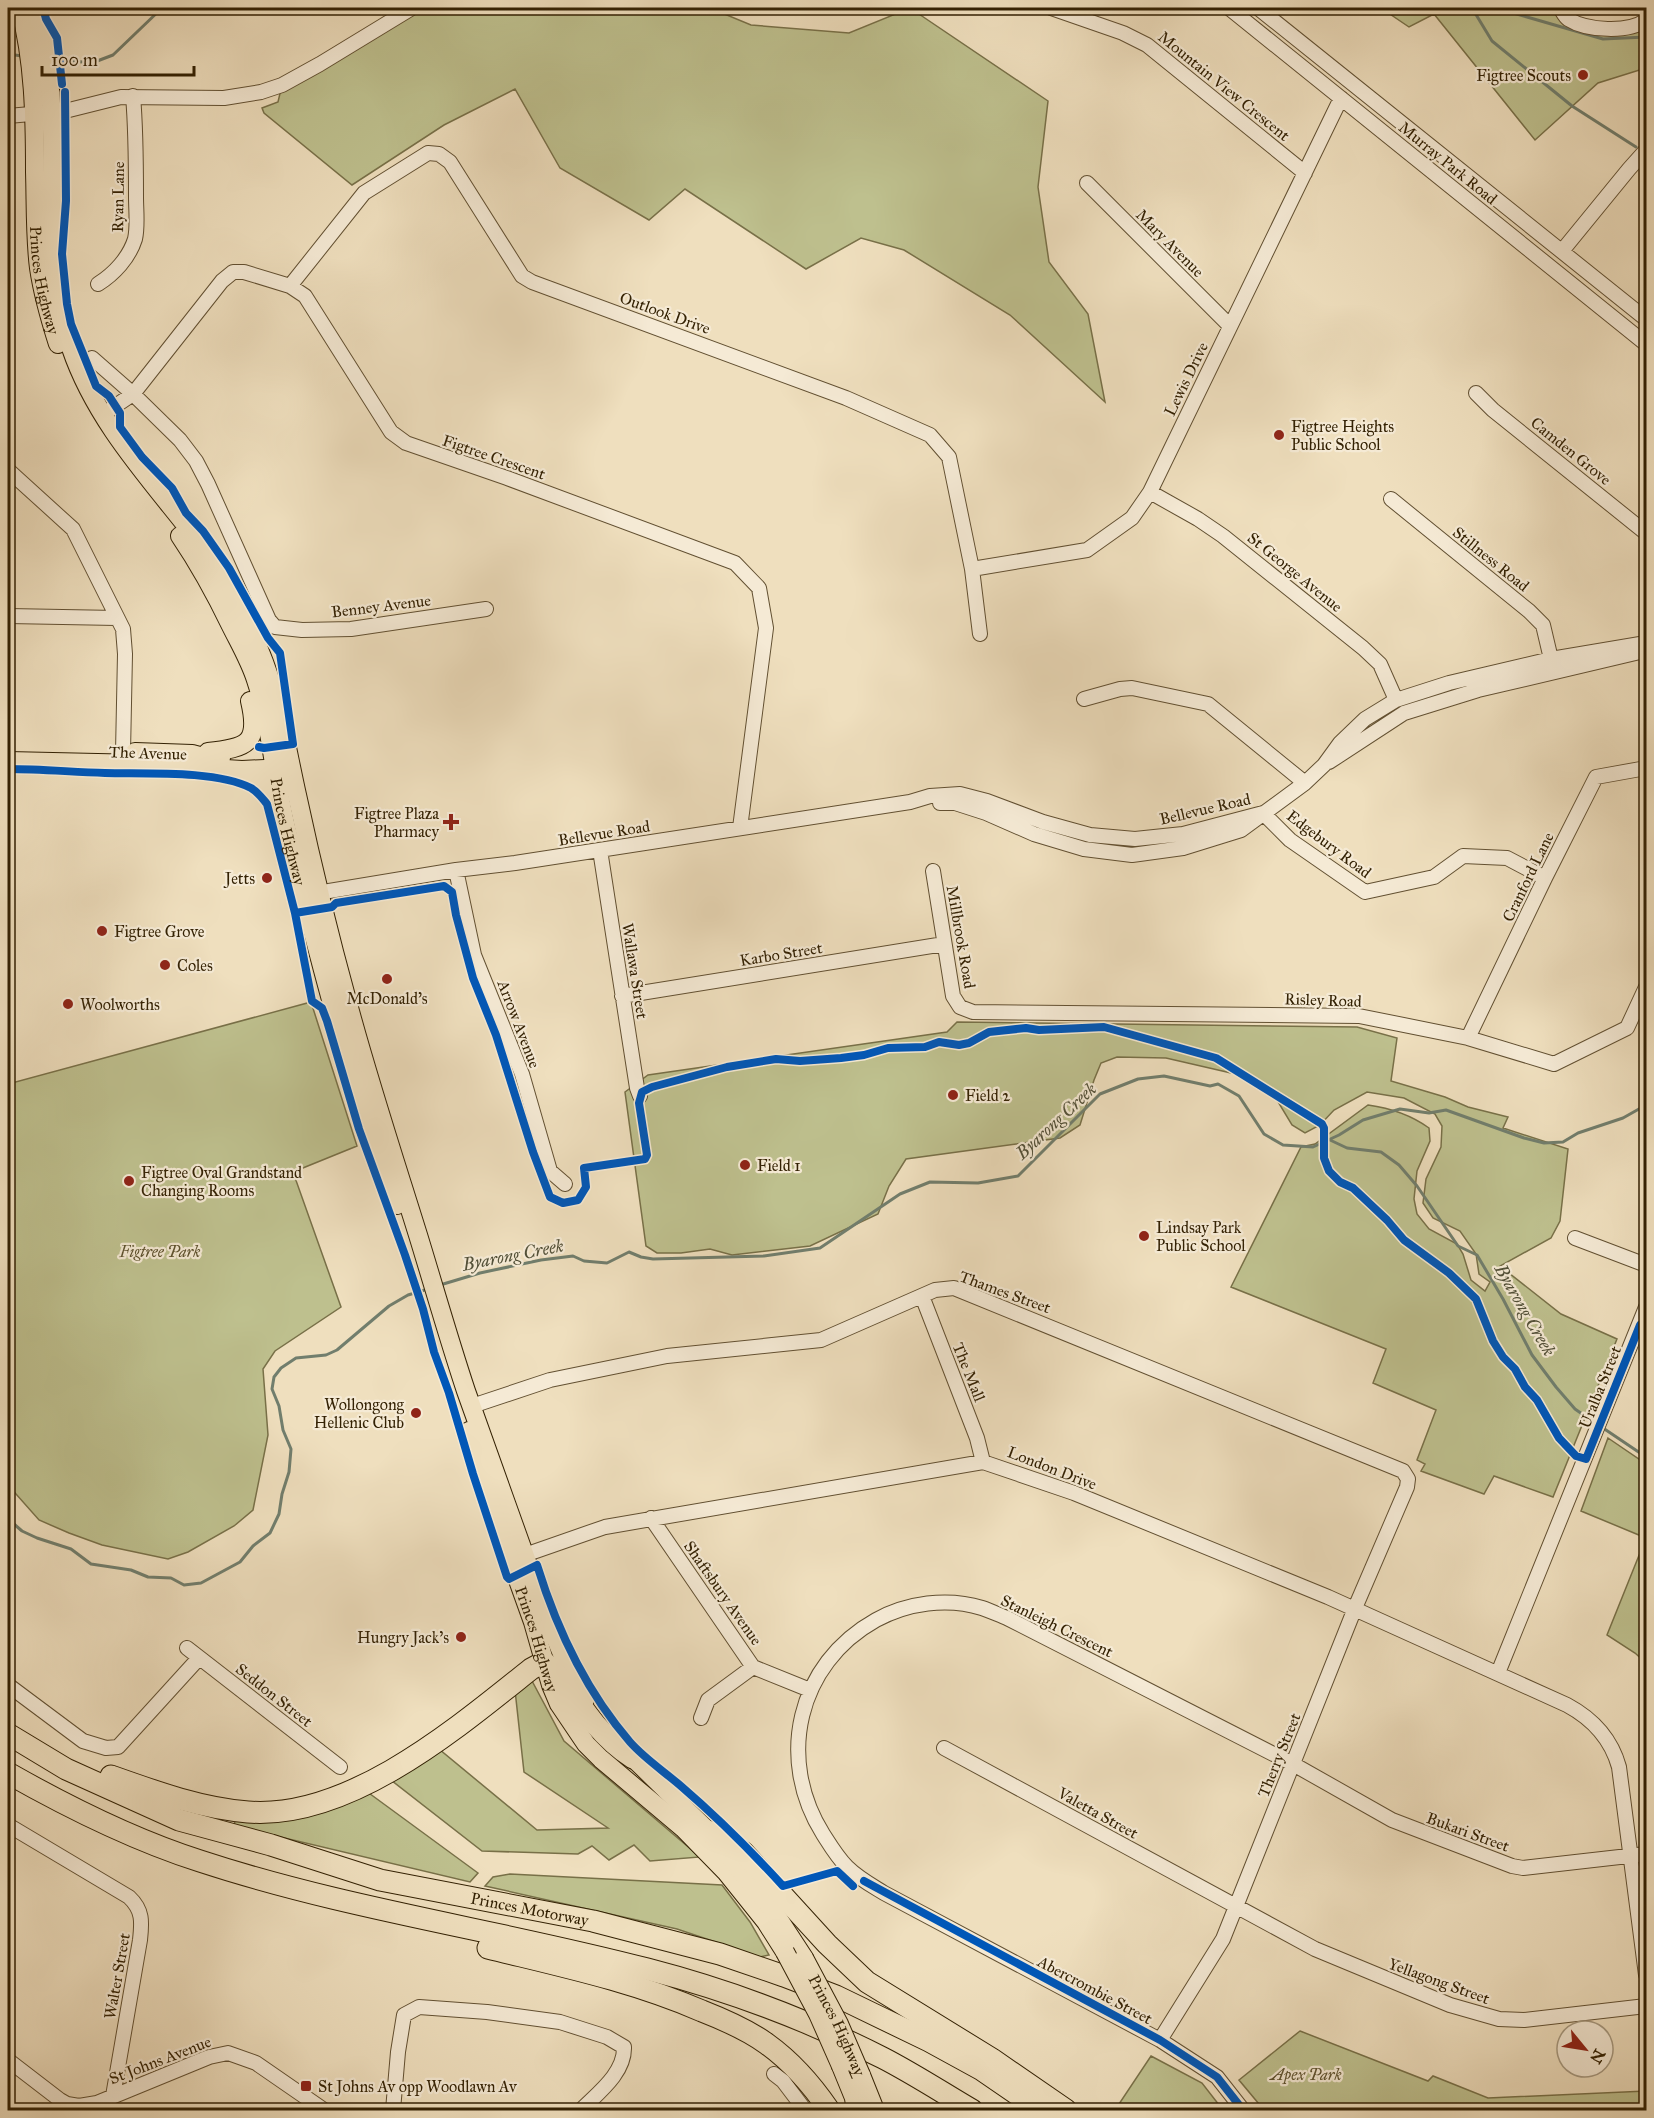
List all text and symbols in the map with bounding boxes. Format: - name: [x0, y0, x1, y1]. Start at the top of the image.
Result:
- street label: Mountain View Crescent: [1154, 27, 1294, 145]
- scale bar: [42, 39, 194, 77]
- text: 100 m: [51, 49, 98, 71]
- place label: Figtree Scouts: [1476, 66, 1571, 86]
- marker: Figtree Scouts: [1576, 68, 1590, 82]
- street label: Murray Park Road: [1395, 118, 1501, 208]
- street label: Ryan Lane: [108, 161, 128, 233]
- street label: Mary Avenue: [1132, 205, 1208, 281]
- street label: Princes Highway: [27, 226, 64, 337]
- street label: Outlook Drive: [617, 288, 713, 338]
- street label: Lewis Drive: [1160, 339, 1212, 419]
- street label: Camden Grove: [1527, 413, 1615, 489]
- place label: Figtree Heights Public School: [1291, 417, 1394, 454]
- marker: Figtree Heights Public School: [1272, 428, 1286, 442]
- street label: Figtree Crescent: [440, 431, 548, 485]
- street label: Stillness Road: [1449, 523, 1533, 595]
- street label: St George Avenue: [1243, 528, 1346, 617]
- street label: Benney Avenue: [330, 590, 432, 622]
- street label: The Avenue: [109, 742, 188, 764]
- street label: Princes Highway: [267, 776, 310, 888]
- street label: Bellevue Road: [1158, 789, 1252, 829]
- place label: Figtree Plaza Pharmacy: [354, 804, 439, 841]
- street label: Edgebury Road: [1282, 806, 1375, 883]
- marker: Figtree Plaza Pharmacy: [444, 815, 458, 829]
- street label: Bellevue Road: [557, 816, 651, 850]
- street label: Cranford Lane: [1498, 829, 1558, 925]
- place label: Jetts: [223, 869, 255, 889]
- marker: Jetts: [260, 871, 274, 885]
- street label: Millbrook Road: [943, 884, 979, 990]
- place label: Figtree Grove: [114, 922, 205, 942]
- street label: Wallawa Street: [618, 922, 652, 1021]
- marker: Figtree Grove: [95, 924, 109, 938]
- street label: Karbo Street: [738, 938, 824, 970]
- place label: Coles: [177, 956, 213, 975]
- marker: Coles: [158, 958, 172, 972]
- marker: McDonald's: [380, 972, 394, 986]
- street label: Arrow Avenue: [493, 976, 545, 1071]
- place label: McDonald's: [346, 989, 428, 1008]
- street label: Risley Road: [1284, 989, 1362, 1011]
- place label: Woolworths: [80, 995, 160, 1014]
- marker: Woolworths: [61, 997, 75, 1011]
- water label: Byarong Creek: [1010, 1078, 1101, 1165]
- place label: Field 2: [965, 1086, 1010, 1105]
- marker: Field 2: [946, 1088, 960, 1102]
- place label: Field 1: [757, 1156, 801, 1175]
- marker: Field 1: [738, 1158, 752, 1172]
- place label: Figtree Oval Grandstand Changing Rooms: [141, 1163, 302, 1201]
- marker: Figtree Oval Grandstand Changing Rooms: [122, 1174, 136, 1188]
- place label: Lindsay Park Public School: [1156, 1218, 1246, 1255]
- marker: Lindsay Park Public School: [1137, 1229, 1151, 1243]
- water label: Byarong Creek: [460, 1234, 565, 1276]
- park label: Figtree Park: [119, 1242, 200, 1261]
- water label: Byarong Creek: [1489, 1259, 1560, 1360]
- street label: Thames Street: [957, 1267, 1054, 1317]
- street label: The Mall: [949, 1340, 990, 1405]
- street label: Uralba Street: [1575, 1343, 1625, 1431]
- place label: Wollongong Hellenic Club: [314, 1395, 405, 1432]
- marker: Wollongong Hellenic Club: [409, 1406, 423, 1420]
- street label: London Drive: [1005, 1442, 1100, 1494]
- street label: Shaftsbury Avenue: [680, 1537, 766, 1649]
- street label: Princes Highway: [511, 1584, 563, 1695]
- street label: Stanleigh Crescent: [997, 1591, 1116, 1662]
- place label: Hungry Jack's: [357, 1628, 449, 1648]
- marker: Hungry Jack's: [454, 1630, 468, 1644]
- street label: Seddon Street: [232, 1659, 316, 1731]
- street label: Therry Street: [1253, 1710, 1305, 1800]
- street label: Valetta Street: [1054, 1783, 1142, 1843]
- street label: Bukari Street: [1424, 1808, 1512, 1856]
- street label: Princes Motorway: [469, 1888, 591, 1930]
- street label: Walter Street: [100, 1931, 134, 2020]
- street label: Abercrombie Street: [1034, 1951, 1156, 2028]
- street label: Yellagong Street: [1386, 1954, 1492, 2009]
- street label: Princes Highway: [805, 1971, 870, 2079]
- north arrow: [1555, 2019, 1615, 2079]
- street label: St Johns Avenue: [106, 2032, 214, 2089]
- text: N: [1586, 2046, 1609, 2067]
- park label: Apex Park: [1268, 2065, 1342, 2085]
- place label: St Johns Av opp Woodlawn Av: [318, 2077, 518, 2097]
- marker: St Johns Av opp Woodlawn Av: [299, 2079, 313, 2093]

